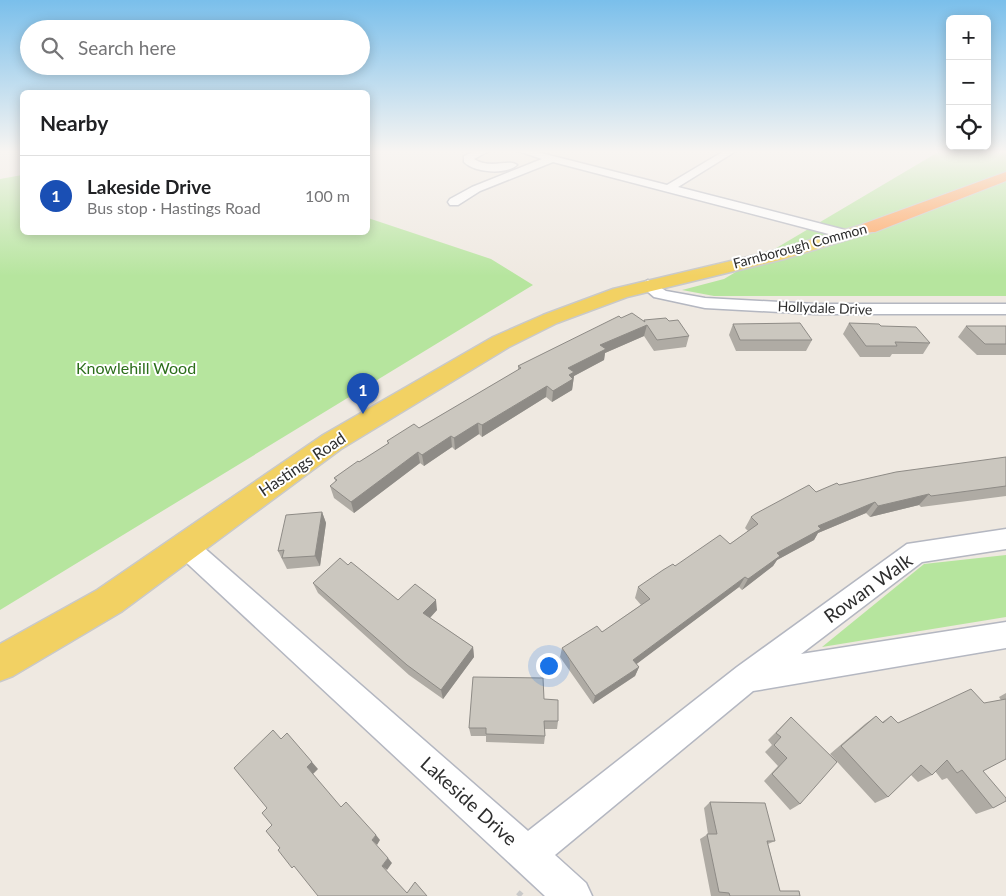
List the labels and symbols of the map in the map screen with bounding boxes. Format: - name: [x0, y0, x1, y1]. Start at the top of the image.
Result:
- street label: Farnborough Common: [731, 219, 869, 272]
- street label: Hollydale Drive: [777, 297, 873, 318]
- park label: Knowlehill Wood: [76, 358, 196, 377]
- pin: 1: [347, 373, 379, 414]
- street label: Hastings Road: [255, 428, 349, 500]
- street label: Rowan Walk: [819, 548, 917, 627]
- your location: [536, 653, 562, 679]
- street label: Lakeside Drive: [416, 751, 522, 850]

